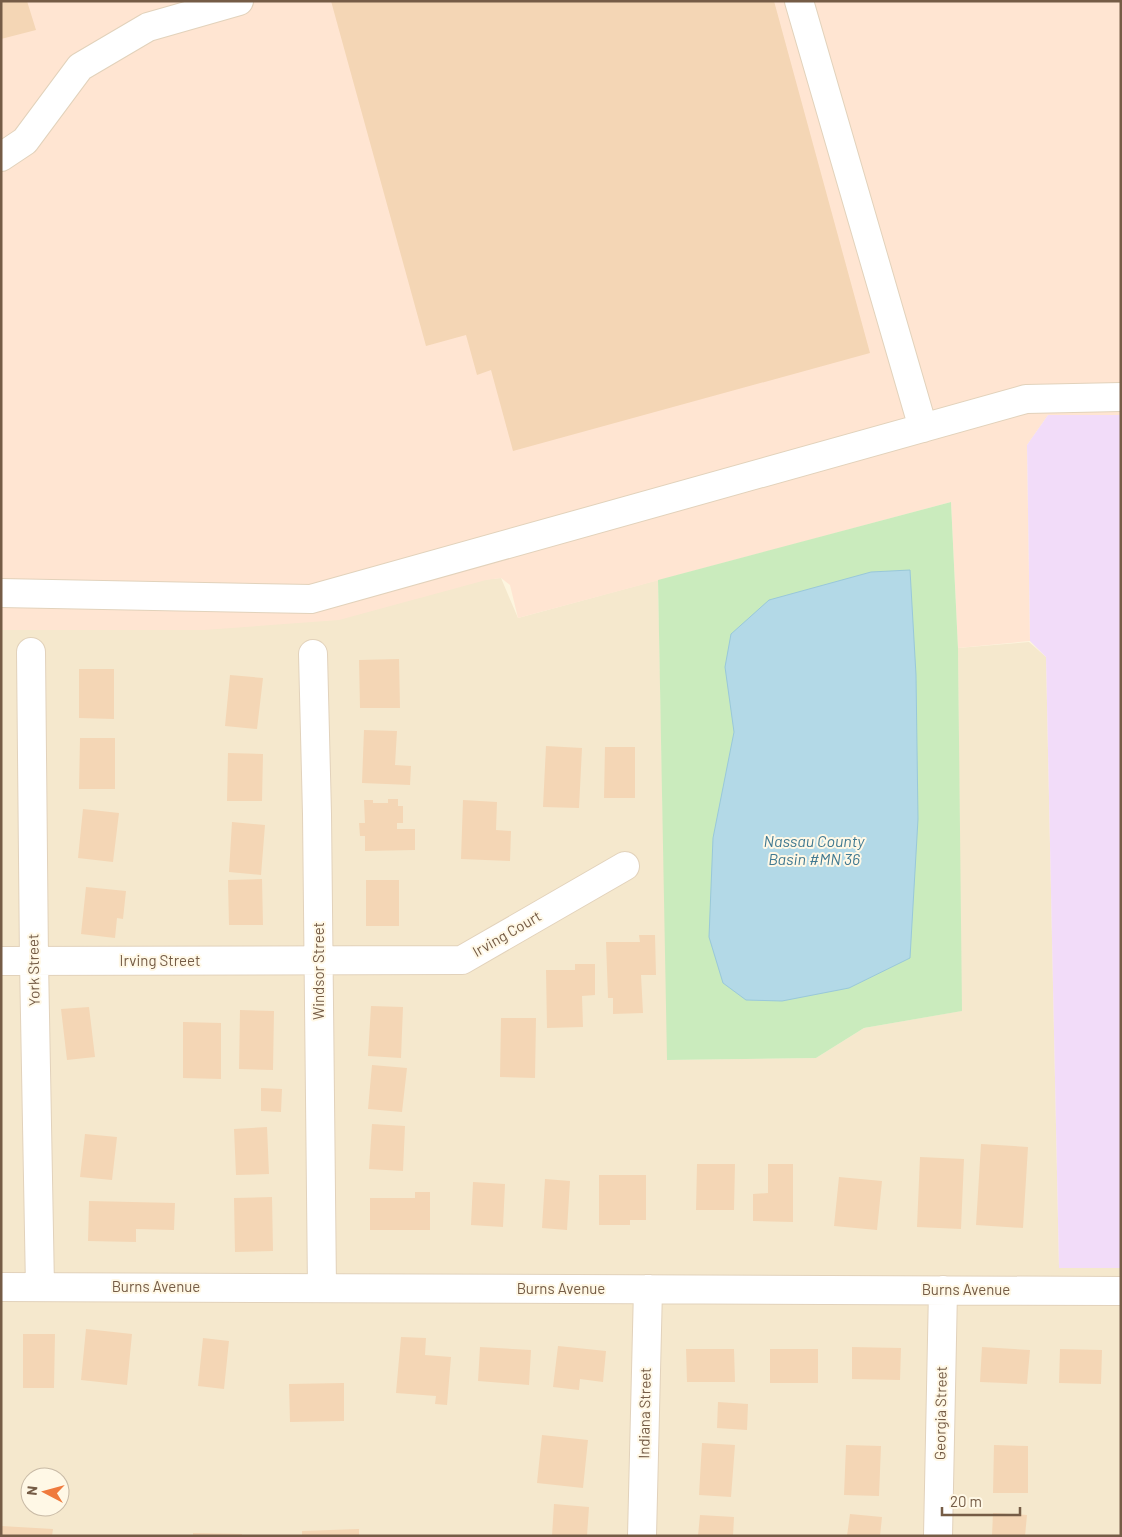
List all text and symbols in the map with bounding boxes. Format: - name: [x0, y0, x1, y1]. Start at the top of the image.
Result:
- water label: Nassau County Basin #MN 36: [764, 831, 865, 868]
- street label: Irving Court: [469, 906, 544, 960]
- street label: Windsor Street: [309, 922, 327, 1020]
- street label: York Street: [23, 934, 43, 1007]
- street label: Irving Street: [120, 951, 200, 969]
- street label: Burns Avenue: [112, 1277, 200, 1295]
- street label: Burns Avenue: [517, 1279, 605, 1297]
- street label: Burns Avenue: [922, 1280, 1010, 1298]
- street label: Georgia Street: [930, 1366, 950, 1460]
- street label: Indiana Street: [634, 1367, 654, 1459]
- north arrow: [20, 1467, 70, 1517]
- scale bar: [942, 1484, 1020, 1516]
- text: N: [23, 1485, 41, 1496]
- text: 20 m: [950, 1492, 982, 1510]

